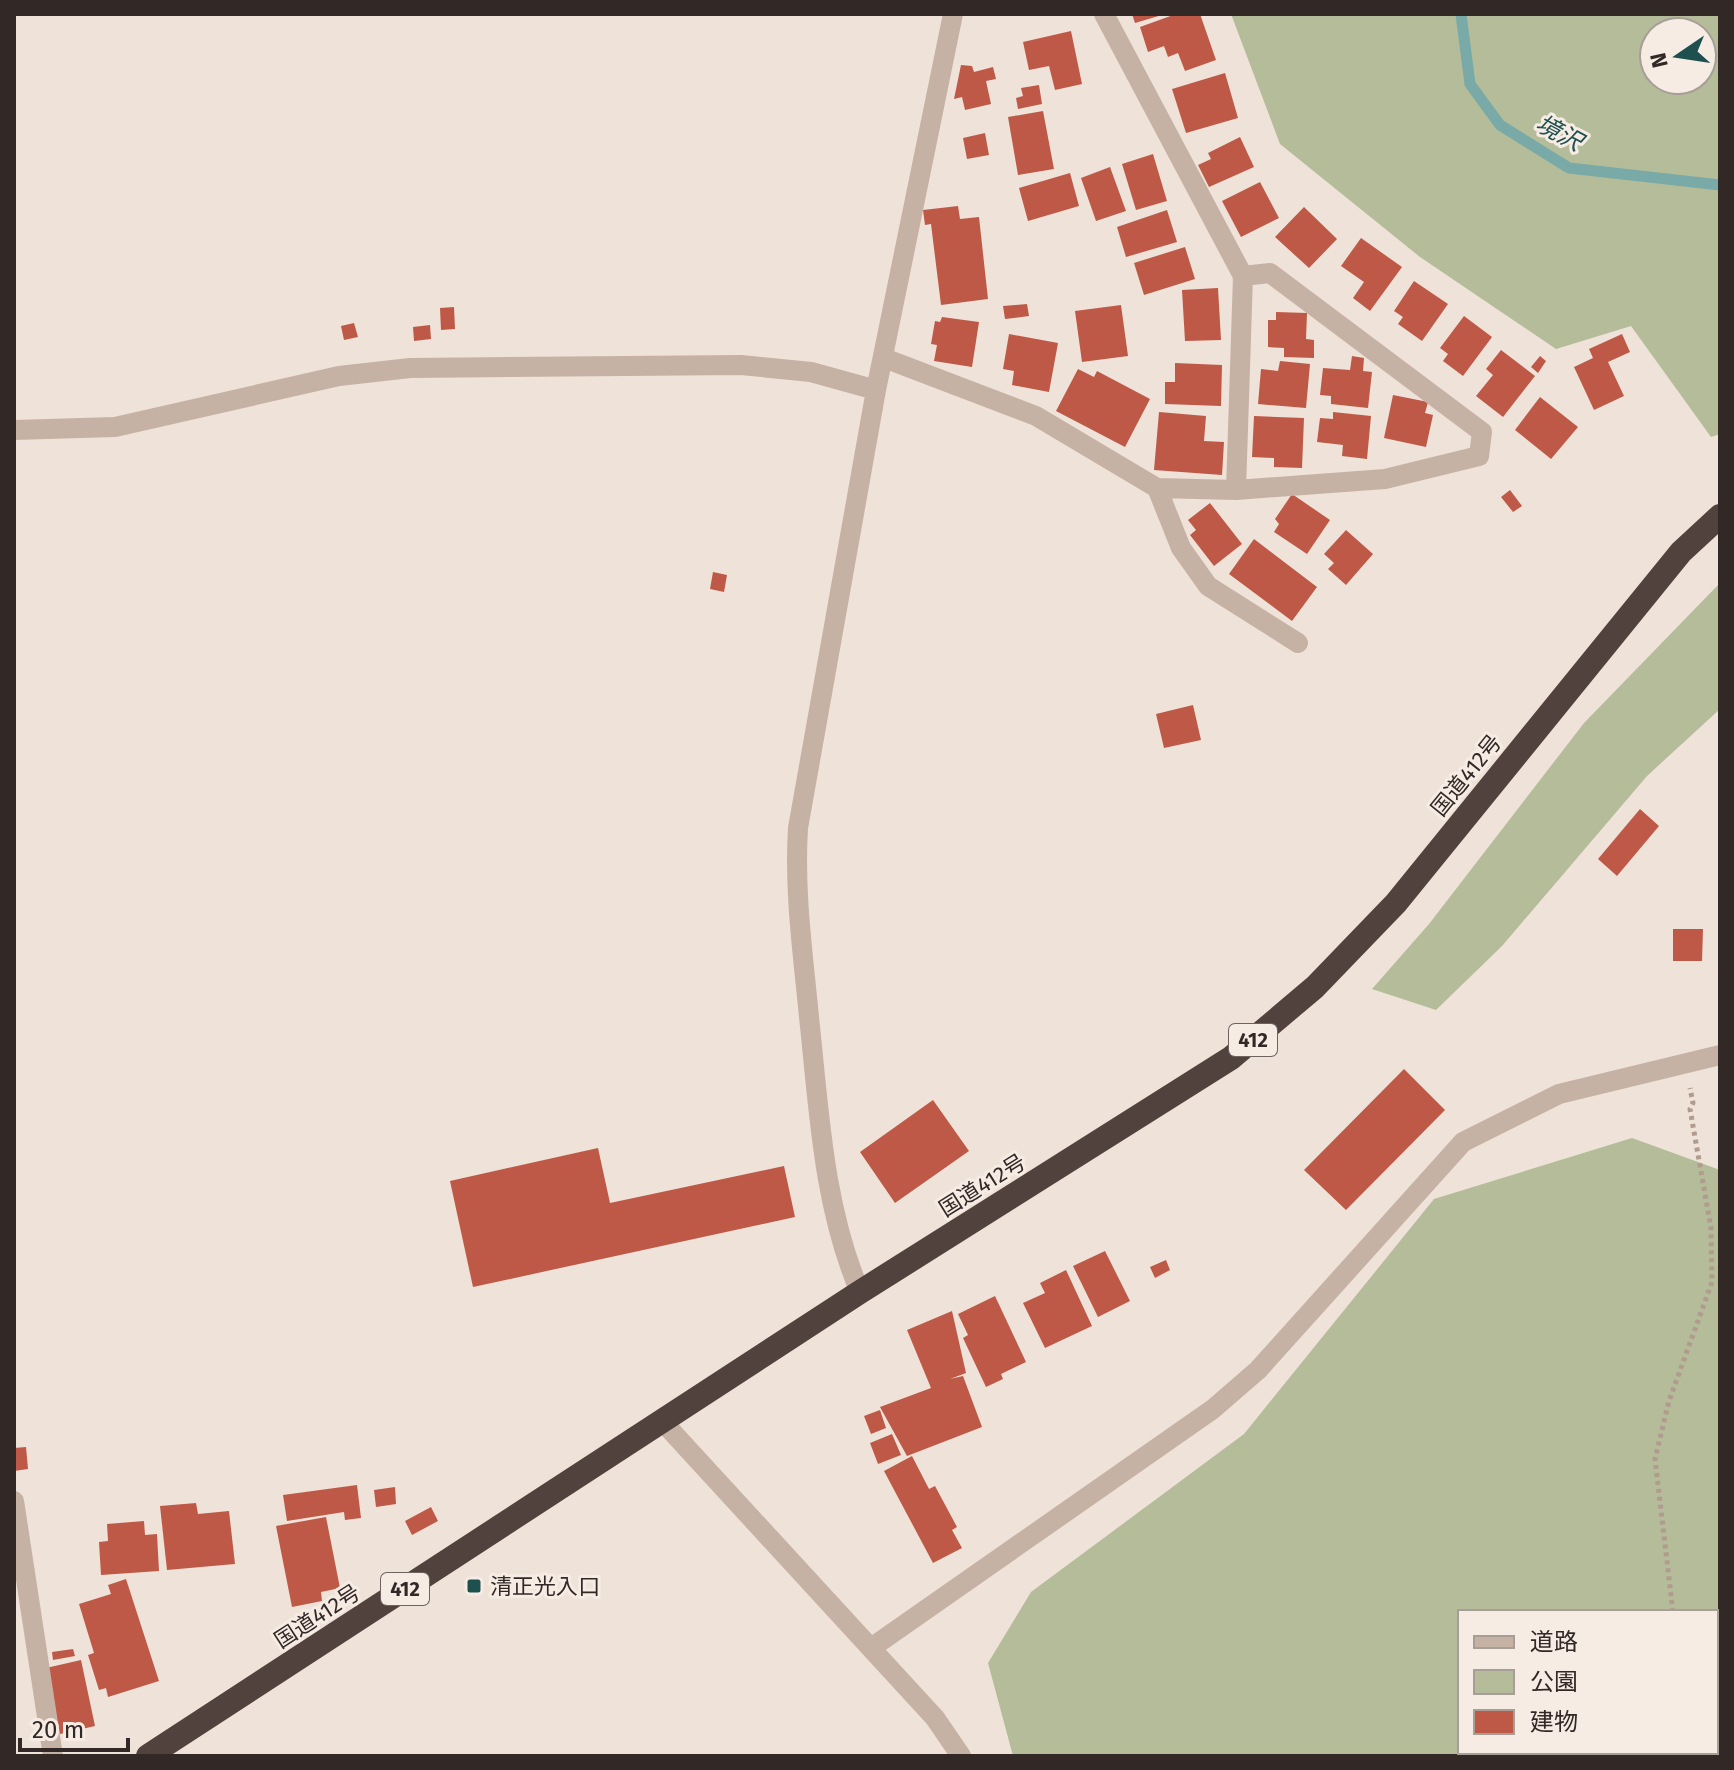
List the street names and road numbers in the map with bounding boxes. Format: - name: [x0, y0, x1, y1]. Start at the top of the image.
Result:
- street label: 国道412号: [1425, 729, 1507, 821]
- road number: 412: [1229, 1024, 1277, 1056]
- street label: 国道412号: [934, 1148, 1030, 1223]
- road number: 412: [381, 1573, 429, 1605]
- street label: 国道412号: [269, 1579, 365, 1654]

